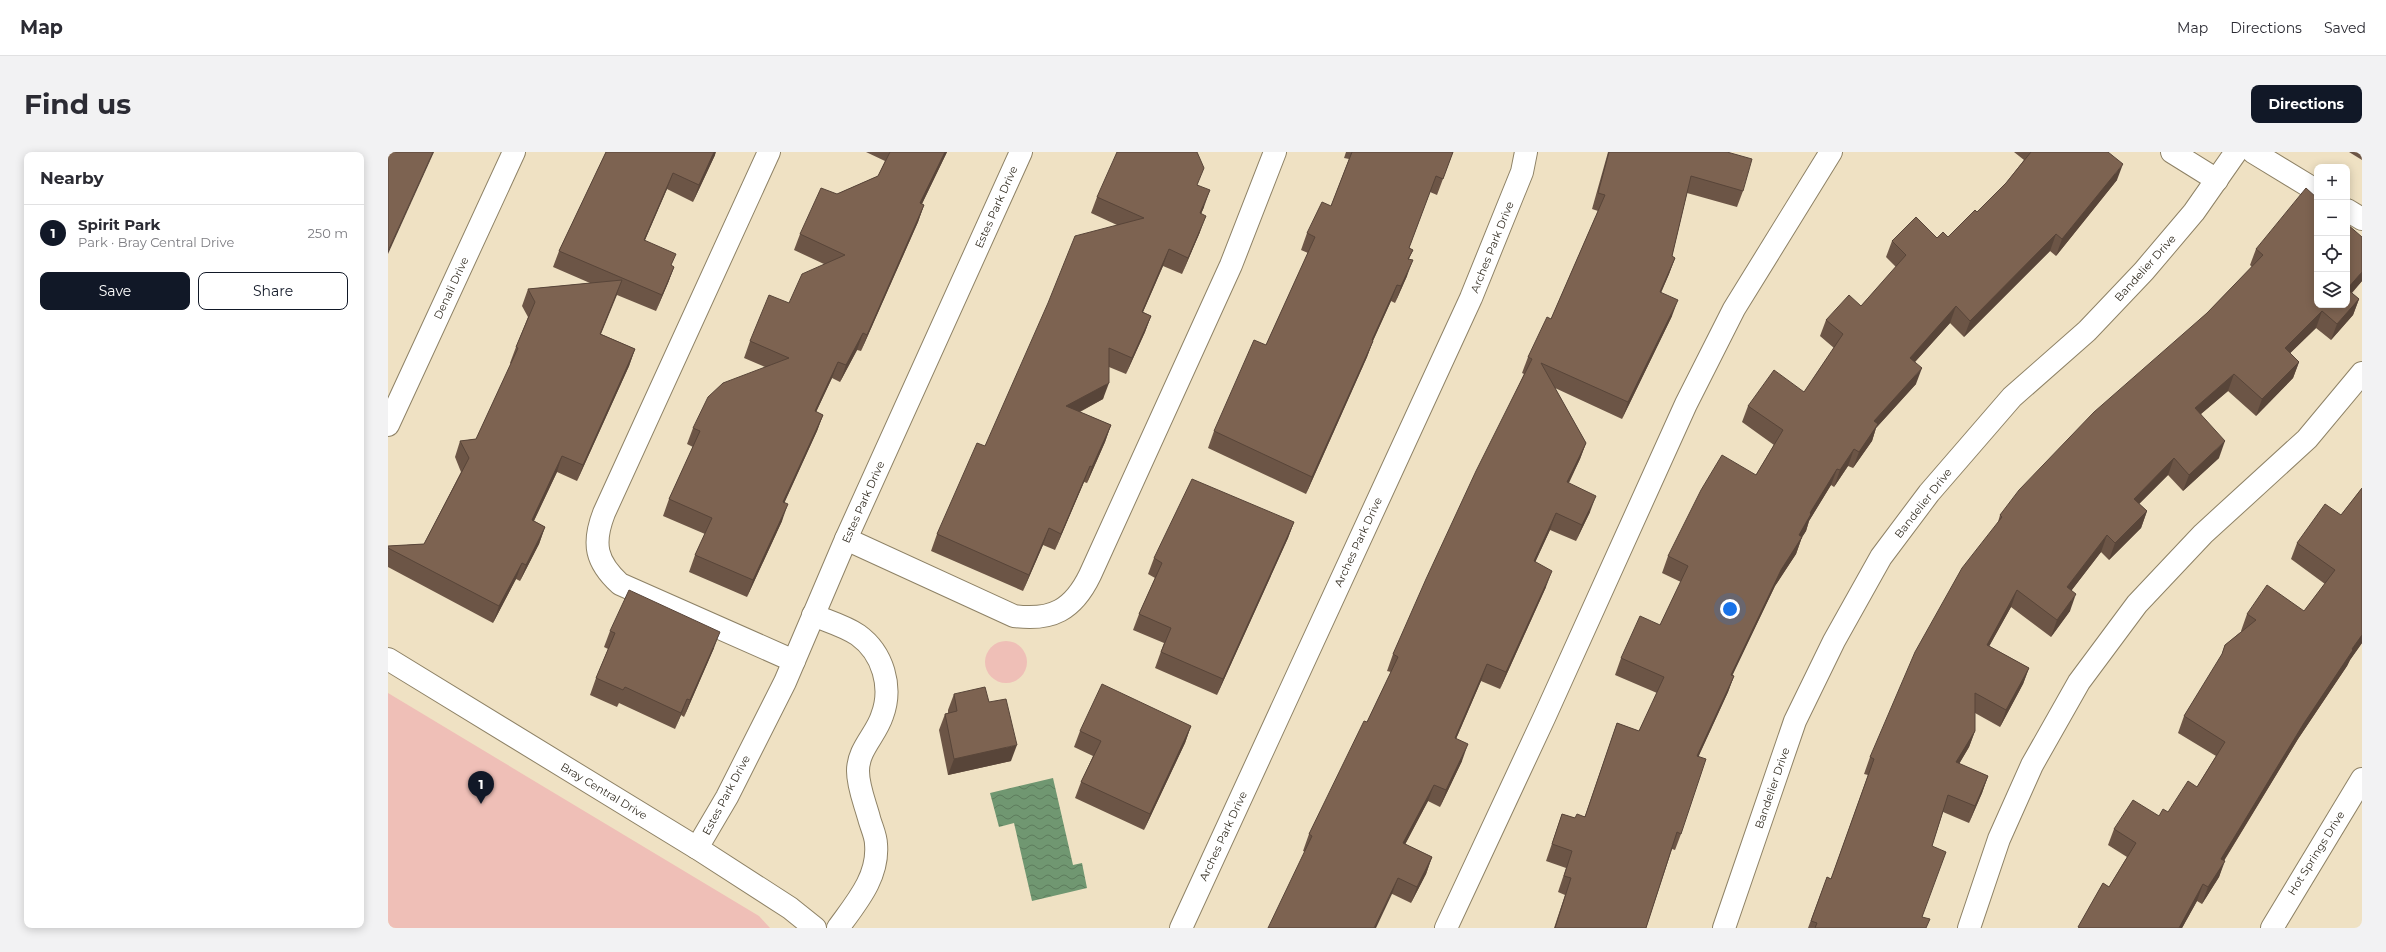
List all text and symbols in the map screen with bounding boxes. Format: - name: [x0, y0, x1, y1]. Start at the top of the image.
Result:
- text: Map: [20, 16, 63, 39]
- text: Map: [2177, 19, 2208, 37]
- text: Directions: [2230, 19, 2302, 37]
- text: Saved: [2324, 19, 2366, 37]
- button: Directions: [2251, 85, 2362, 123]
- text: Find us: [24, 87, 131, 121]
- street label: Estes Park Drive: [972, 163, 1021, 250]
- map controls: [2314, 164, 2350, 308]
- button: +: [2314, 164, 2350, 200]
- text: Nearby: [40, 168, 104, 188]
- street label: Arches Park Drive: [1467, 199, 1517, 295]
- button: −: [2314, 200, 2350, 236]
- text: Spirit Park: [78, 215, 160, 234]
- text: 1: [50, 225, 56, 241]
- text: 250 m: [307, 225, 348, 241]
- street label: Bandelier Drive: [2111, 231, 2179, 304]
- text: Park · Bray Central Drive: [78, 234, 234, 250]
- button: locate: [2314, 236, 2350, 272]
- street label: Denali Drive: [430, 254, 472, 321]
- button: Save: [40, 272, 190, 310]
- button: Share: [198, 272, 348, 310]
- button: layers: [2314, 272, 2350, 308]
- street label: Estes Park Drive: [839, 458, 888, 545]
- street label: Bandelier Drive: [1891, 465, 1955, 541]
- street label: Arches Park Drive: [1331, 495, 1385, 589]
- your location: [1720, 599, 1740, 619]
- street label: Bandelier Drive: [1752, 745, 1793, 830]
- street label: Estes Park Drive: [699, 752, 753, 837]
- street label: Bray Central Drive: [558, 760, 650, 823]
- pin: 1: [468, 771, 494, 804]
- street label: Arches Park Drive: [1196, 789, 1250, 883]
- street label: Hot Springs Drive: [2284, 808, 2348, 898]

